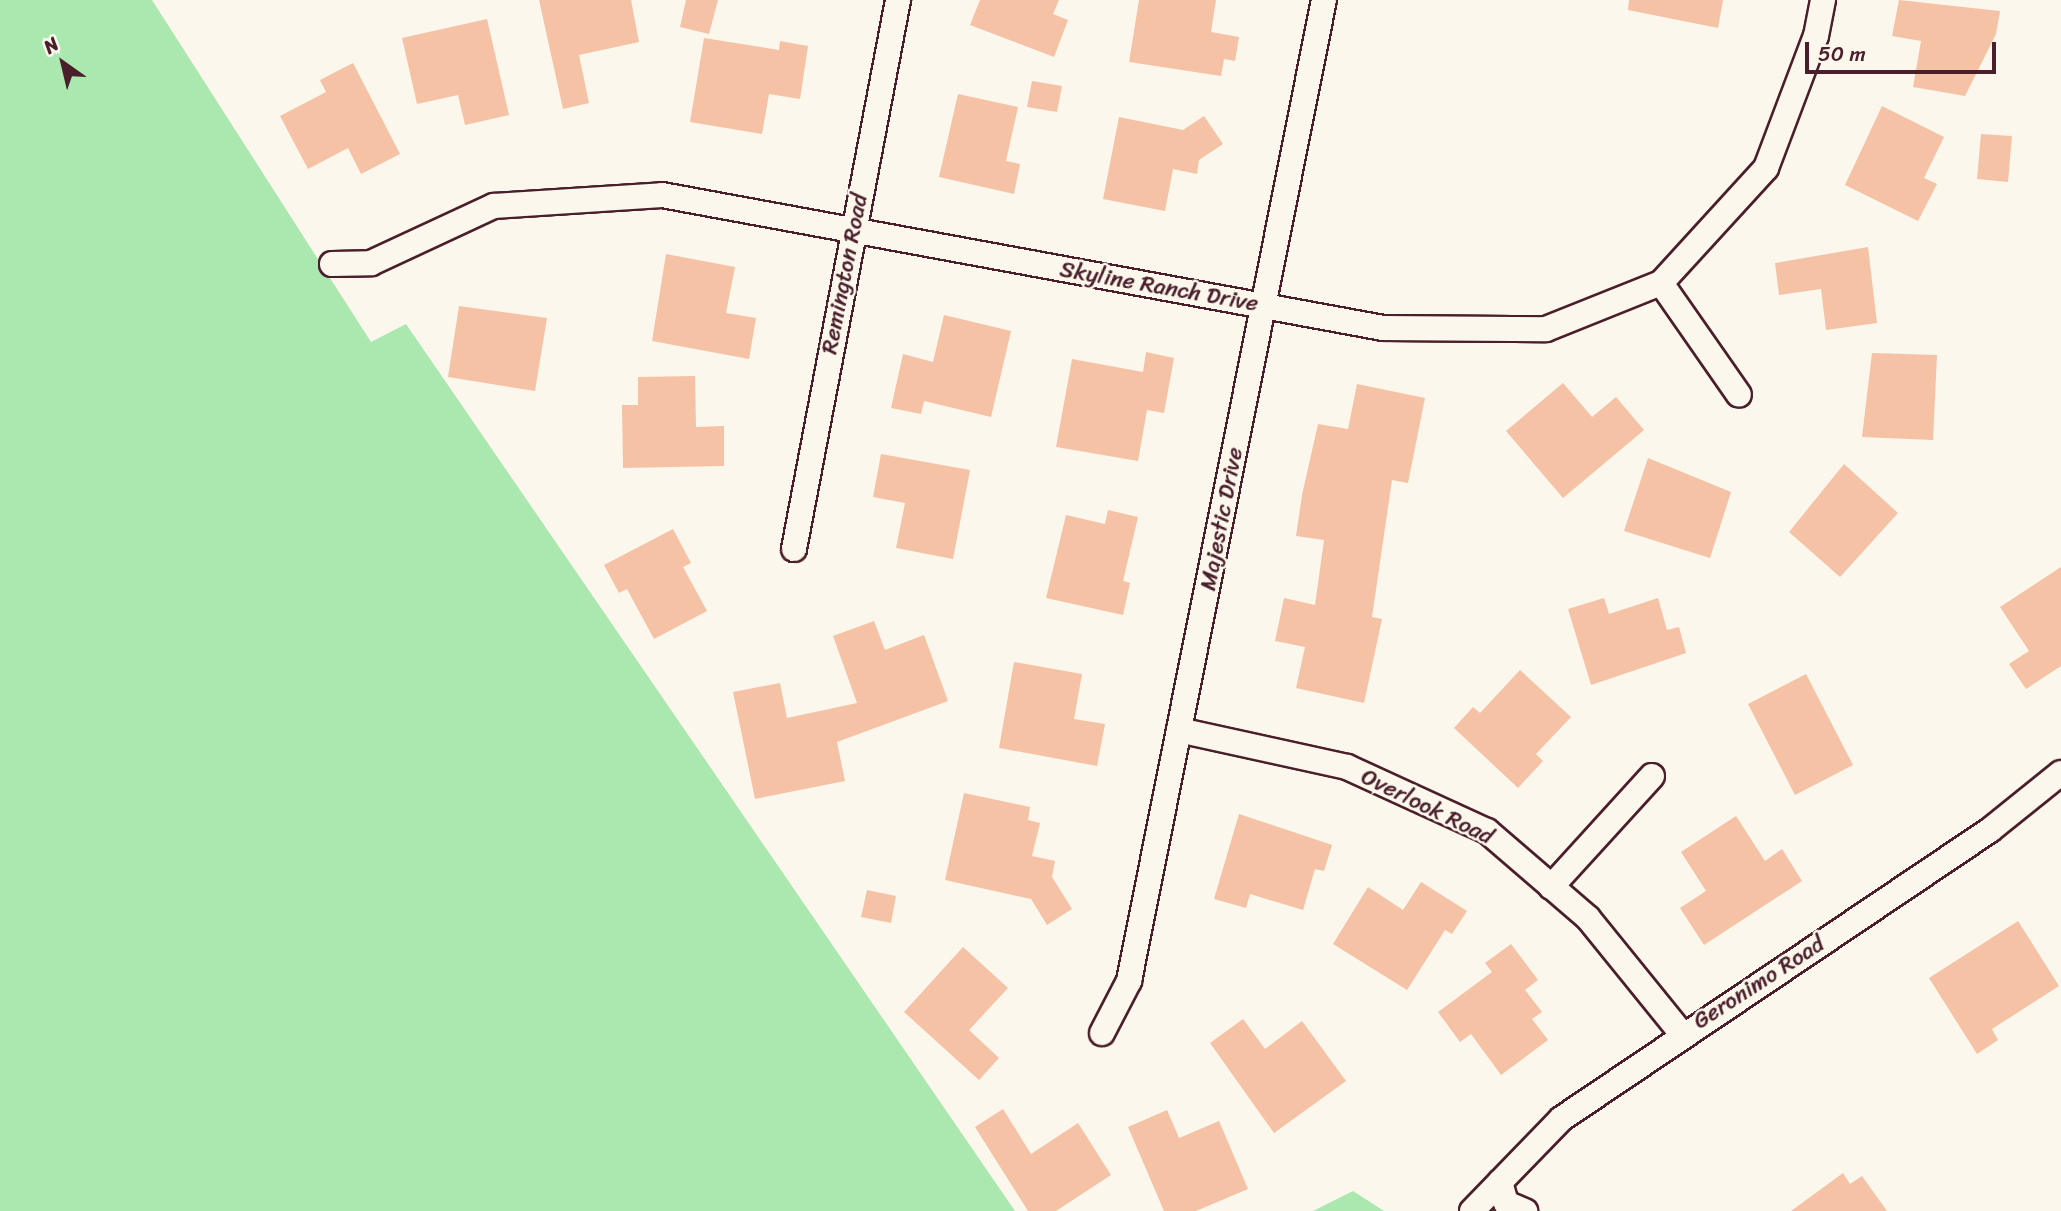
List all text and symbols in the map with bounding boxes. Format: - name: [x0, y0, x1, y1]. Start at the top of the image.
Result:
- north arrow: [28, 28, 98, 98]
- text: N: [36, 28, 66, 63]
- scale bar: [1809, 28, 2000, 72]
- text: 50 m: [1818, 35, 1866, 73]
- street label: Remington Road: [816, 191, 874, 357]
- street label: Skyline Ranch Drive: [1058, 256, 1260, 318]
- street label: Majestic Drive: [1195, 445, 1249, 593]
- street label: Overlook Road: [1356, 763, 1498, 851]
- street label: Geronimo Road: [1688, 930, 1830, 1036]

